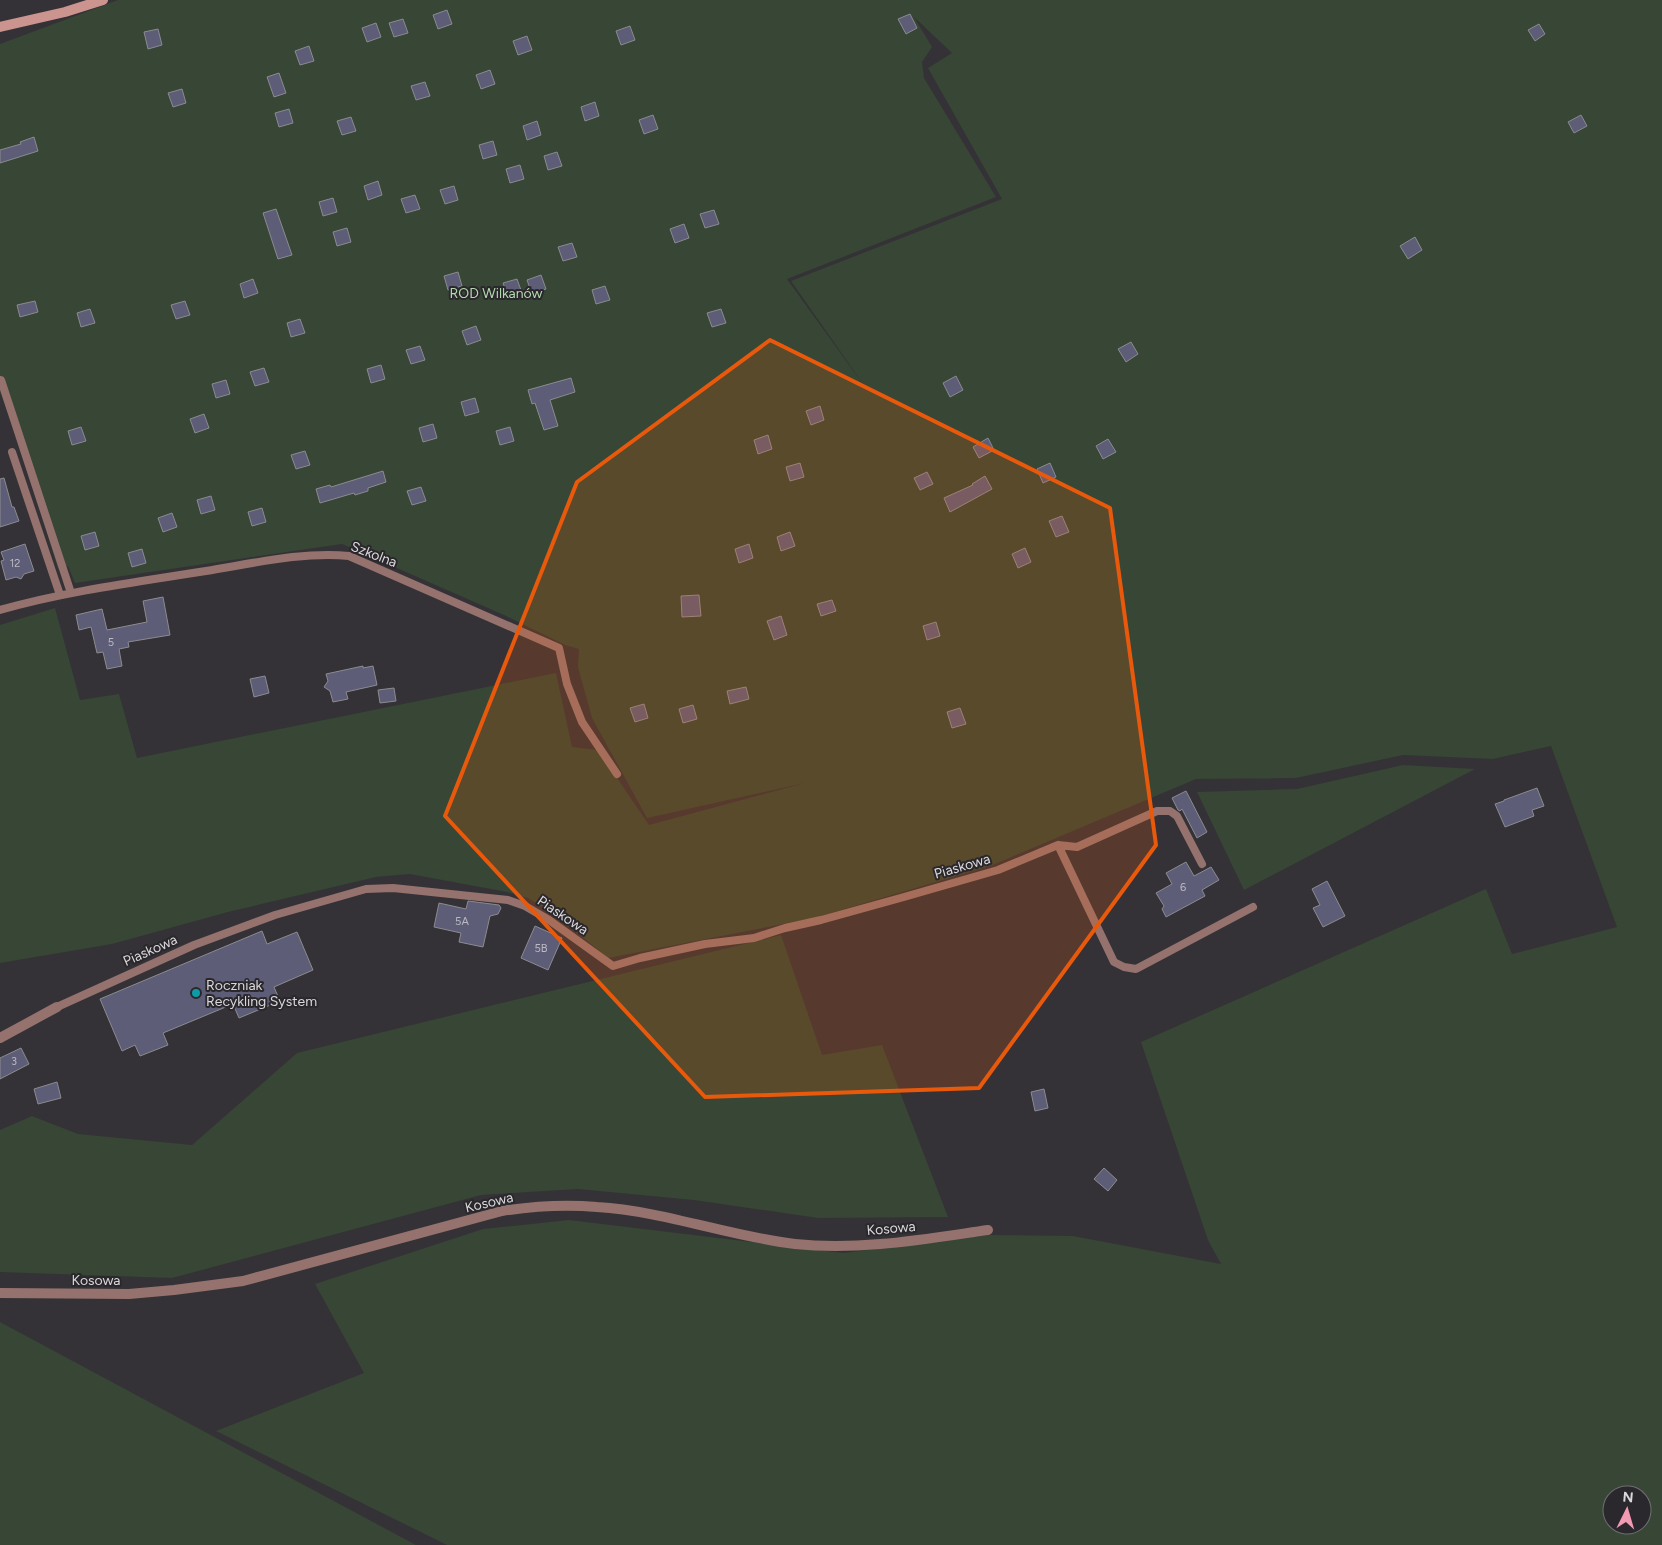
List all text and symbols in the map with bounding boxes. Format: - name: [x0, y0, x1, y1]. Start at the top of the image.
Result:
- park label: ROD Wilkanów: [450, 285, 543, 302]
- street label: Szkolna: [348, 538, 399, 571]
- house number: 12: [10, 557, 20, 570]
- house number: 5: [108, 636, 114, 649]
- street label: Piaskowa: [932, 850, 992, 883]
- house number: 6: [1180, 881, 1186, 894]
- street label: Piaskowa: [534, 892, 591, 939]
- house number: 5A: [455, 915, 469, 928]
- street label: Piaskowa: [120, 931, 180, 970]
- house number: 5B: [534, 942, 548, 955]
- place label: Roczniak Recykling System: [206, 977, 317, 1010]
- marker: Roczniak Recykling System: [190, 987, 202, 999]
- house number: 3: [11, 1055, 17, 1068]
- street label: Kosowa: [463, 1189, 515, 1216]
- street label: Kosowa: [866, 1218, 916, 1239]
- street label: Kosowa: [72, 1272, 120, 1289]
- north arrow: [1602, 1485, 1652, 1535]
- text: N: [1622, 1489, 1634, 1506]

